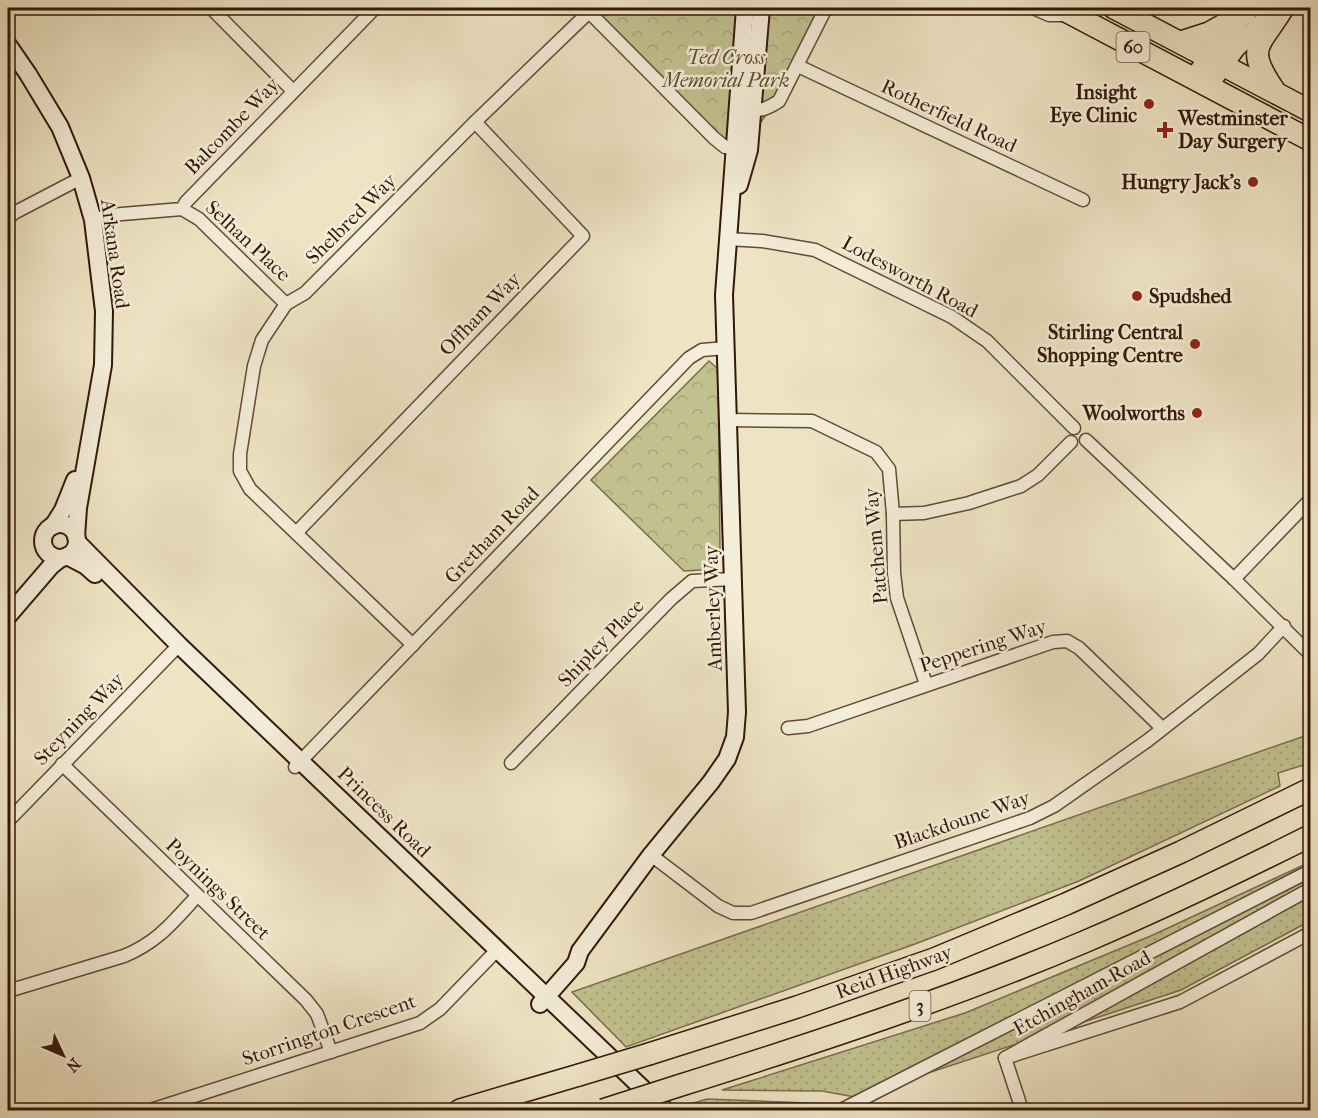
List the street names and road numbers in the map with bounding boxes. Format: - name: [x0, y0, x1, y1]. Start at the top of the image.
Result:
- road number: 60: [1116, 32, 1150, 62]
- street label: Balcombe Way: [180, 72, 285, 179]
- street label: Rotherfield Road: [878, 75, 1021, 158]
- street label: Shelbred Way: [301, 168, 402, 269]
- street label: Selhan Place: [201, 196, 295, 286]
- street label: Arkana Road: [96, 197, 134, 311]
- street label: Lodesworth Road: [838, 231, 983, 323]
- street label: Offham Way: [435, 267, 526, 360]
- street label: Gretham Road: [440, 481, 545, 588]
- street label: Patchem Way: [859, 485, 893, 605]
- street label: Amberley Way: [699, 543, 727, 672]
- street label: Shipley Place: [553, 594, 649, 692]
- street label: Peppering Way: [917, 614, 1051, 677]
- street label: Steyning Way: [29, 667, 130, 770]
- street label: Princess Road: [333, 762, 436, 863]
- street label: Blackdoune Way: [891, 786, 1034, 854]
- street label: Poynings Street: [161, 833, 275, 945]
- street label: Reid Highway: [833, 940, 957, 1004]
- street label: Etchingham Road: [1009, 945, 1156, 1040]
- street label: Storrington Crescent: [239, 989, 419, 1071]
- road number: 3: [910, 991, 930, 1021]

